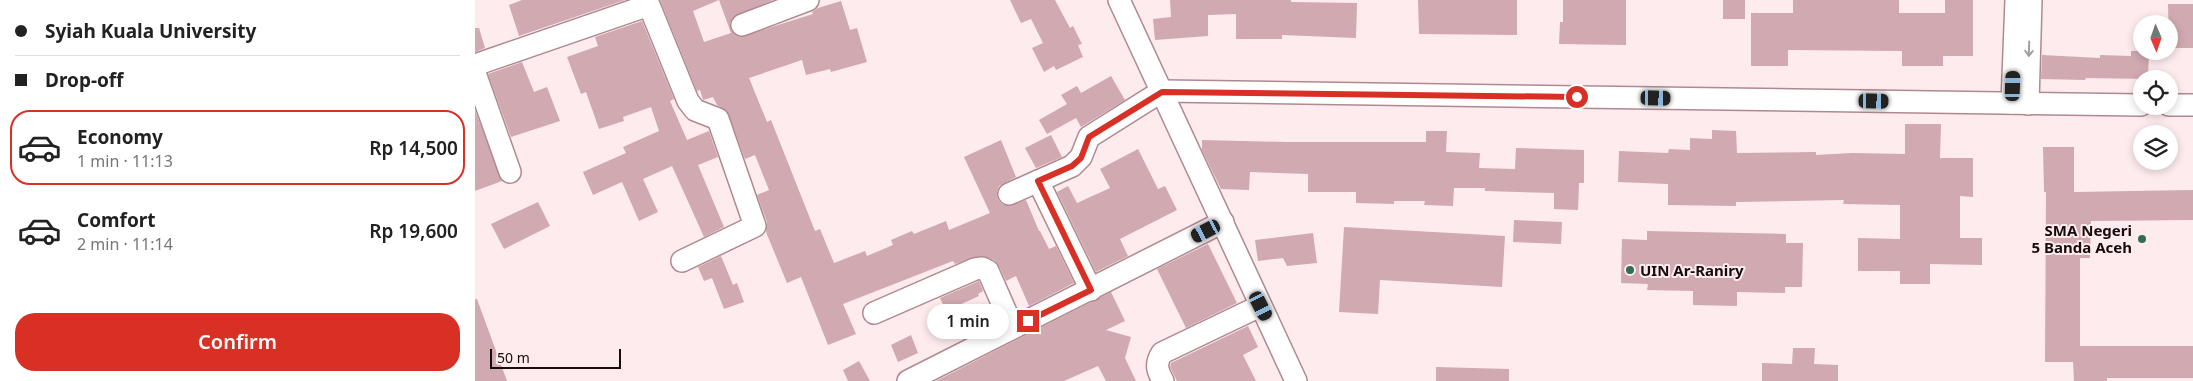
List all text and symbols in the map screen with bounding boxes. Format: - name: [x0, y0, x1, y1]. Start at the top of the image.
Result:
- north arrow: [2133, 15, 2177, 60]
- map controls: [2133, 15, 2178, 170]
- text: Syiah Kuala University: [45, 18, 256, 44]
- one-way arrow: [2025, 40, 2034, 56]
- text: Drop-off: [45, 67, 124, 93]
- button: locate: [2133, 70, 2178, 115]
- car: [2004, 71, 2021, 101]
- route start: [1566, 86, 1588, 108]
- car: [1640, 90, 1671, 106]
- car: [1858, 93, 1889, 109]
- text: Economy: [77, 124, 163, 150]
- icon: car: [17, 125, 62, 170]
- button: layers: [2133, 125, 2178, 170]
- text: Rp 14,500: [369, 135, 458, 161]
- text: 1 min · 11:13: [77, 150, 173, 172]
- text: Comfort: [77, 207, 156, 233]
- icon: car: [17, 208, 62, 253]
- text: Rp 19,600: [369, 218, 458, 244]
- car: [1189, 218, 1222, 244]
- place label: SMA Negeri 5 Banda Aceh: [2032, 220, 2132, 257]
- text: 2 min · 11:14: [77, 233, 173, 255]
- marker: SMA Negeri 5 Banda Aceh: [2136, 233, 2148, 245]
- place label: UIN Ar-Raniry: [1640, 260, 1744, 280]
- marker: UIN Ar-Raniry: [1624, 264, 1636, 276]
- car: [1247, 289, 1274, 323]
- callout: 1 min: [928, 304, 1011, 338]
- text: 1 min: [946, 310, 990, 332]
- route end: [1017, 310, 1039, 332]
- button: Confirm: [15, 313, 460, 371]
- scale bar: [490, 346, 621, 369]
- text: 50 m: [497, 348, 530, 367]

